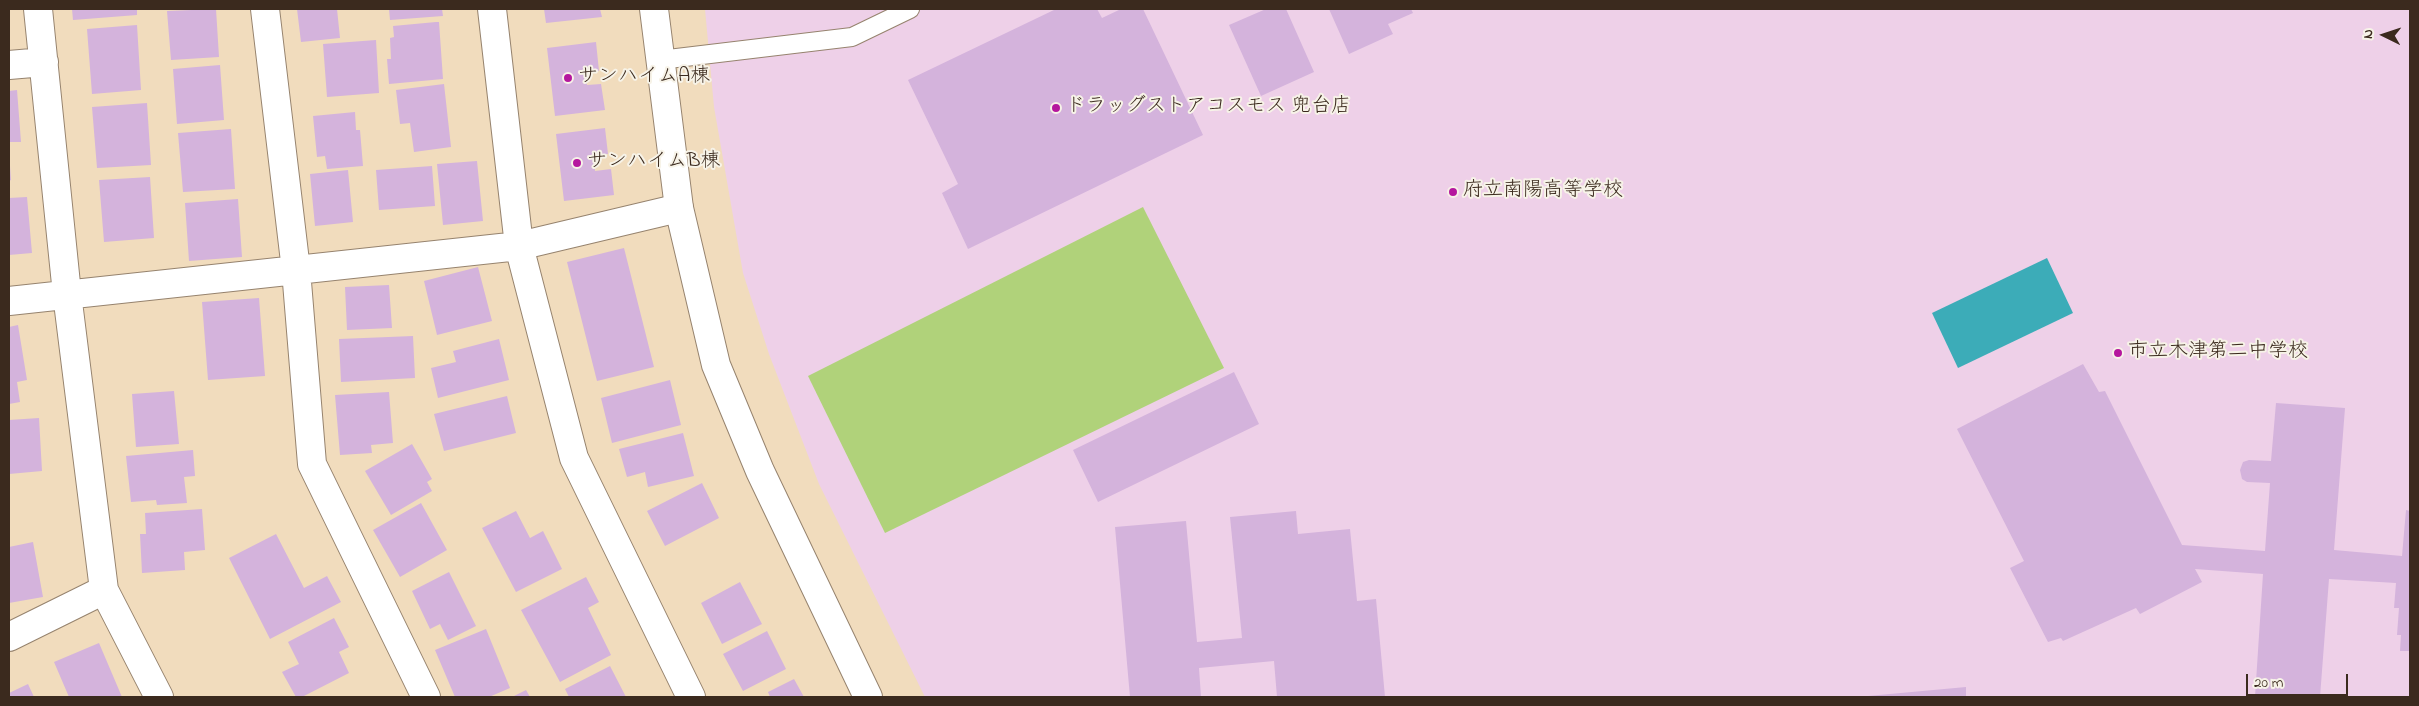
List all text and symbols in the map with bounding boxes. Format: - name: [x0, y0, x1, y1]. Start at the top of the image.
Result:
- north arrow: [2359, 10, 2409, 60]
- text: N: [2358, 28, 2379, 39]
- place label: サンハイムA棟: [578, 66, 710, 90]
- marker: サンハイムA棟: [562, 72, 574, 84]
- place label: ドラッグストアコスモス 兜台店: [1066, 96, 1351, 120]
- marker: ドラッグストアコスモス 兜台店: [1050, 102, 1062, 114]
- place label: サンハイムB棟: [587, 151, 720, 175]
- marker: サンハイムB棟: [571, 157, 583, 169]
- place label: 府立南陽高等学校: [1463, 180, 1623, 204]
- marker: 府立南陽高等学校: [1447, 186, 1459, 198]
- place label: 市立木津第二中学校: [2128, 341, 2308, 365]
- marker: 市立木津第二中学校: [2112, 347, 2124, 359]
- scale bar: [2249, 664, 2352, 696]
- text: 20 m: [2254, 672, 2283, 694]

